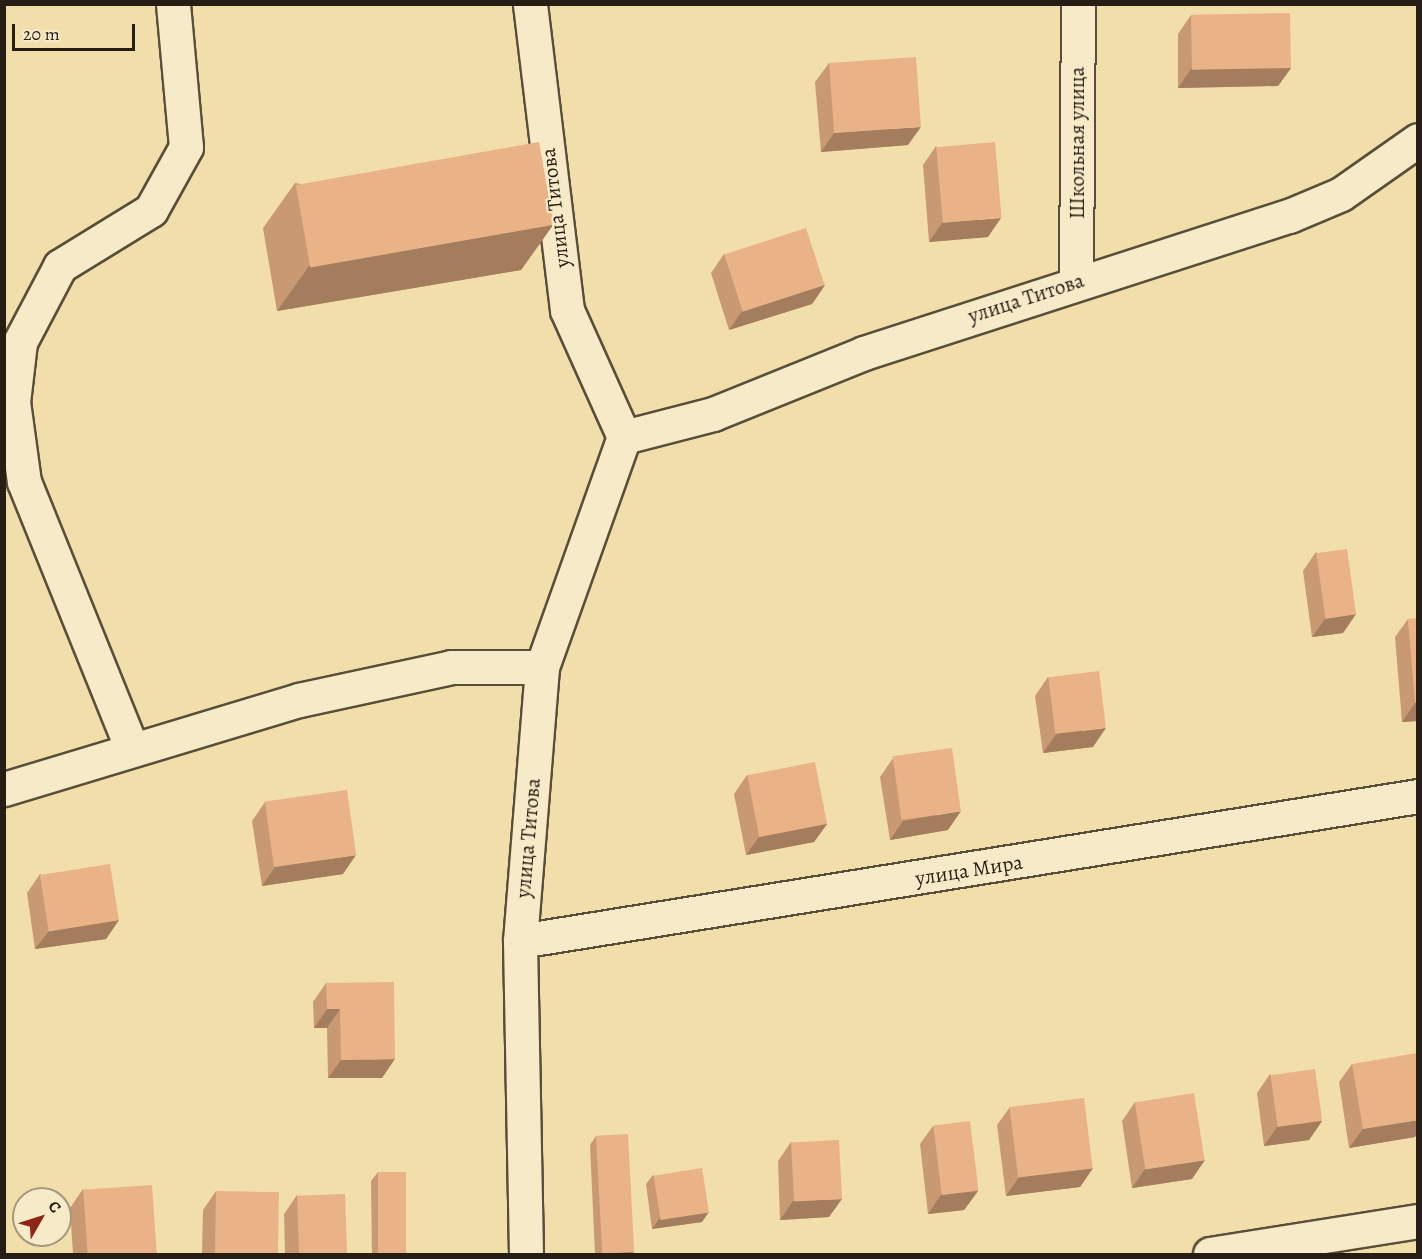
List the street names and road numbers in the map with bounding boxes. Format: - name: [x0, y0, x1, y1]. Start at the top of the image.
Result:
- street label: Школьная улица: [1064, 67, 1090, 219]
- street label: улица Титова: [535, 147, 575, 269]
- street label: улица Титова: [965, 267, 1087, 329]
- street label: улица Титова: [510, 777, 546, 899]
- street label: улица Мира: [914, 849, 1024, 891]

